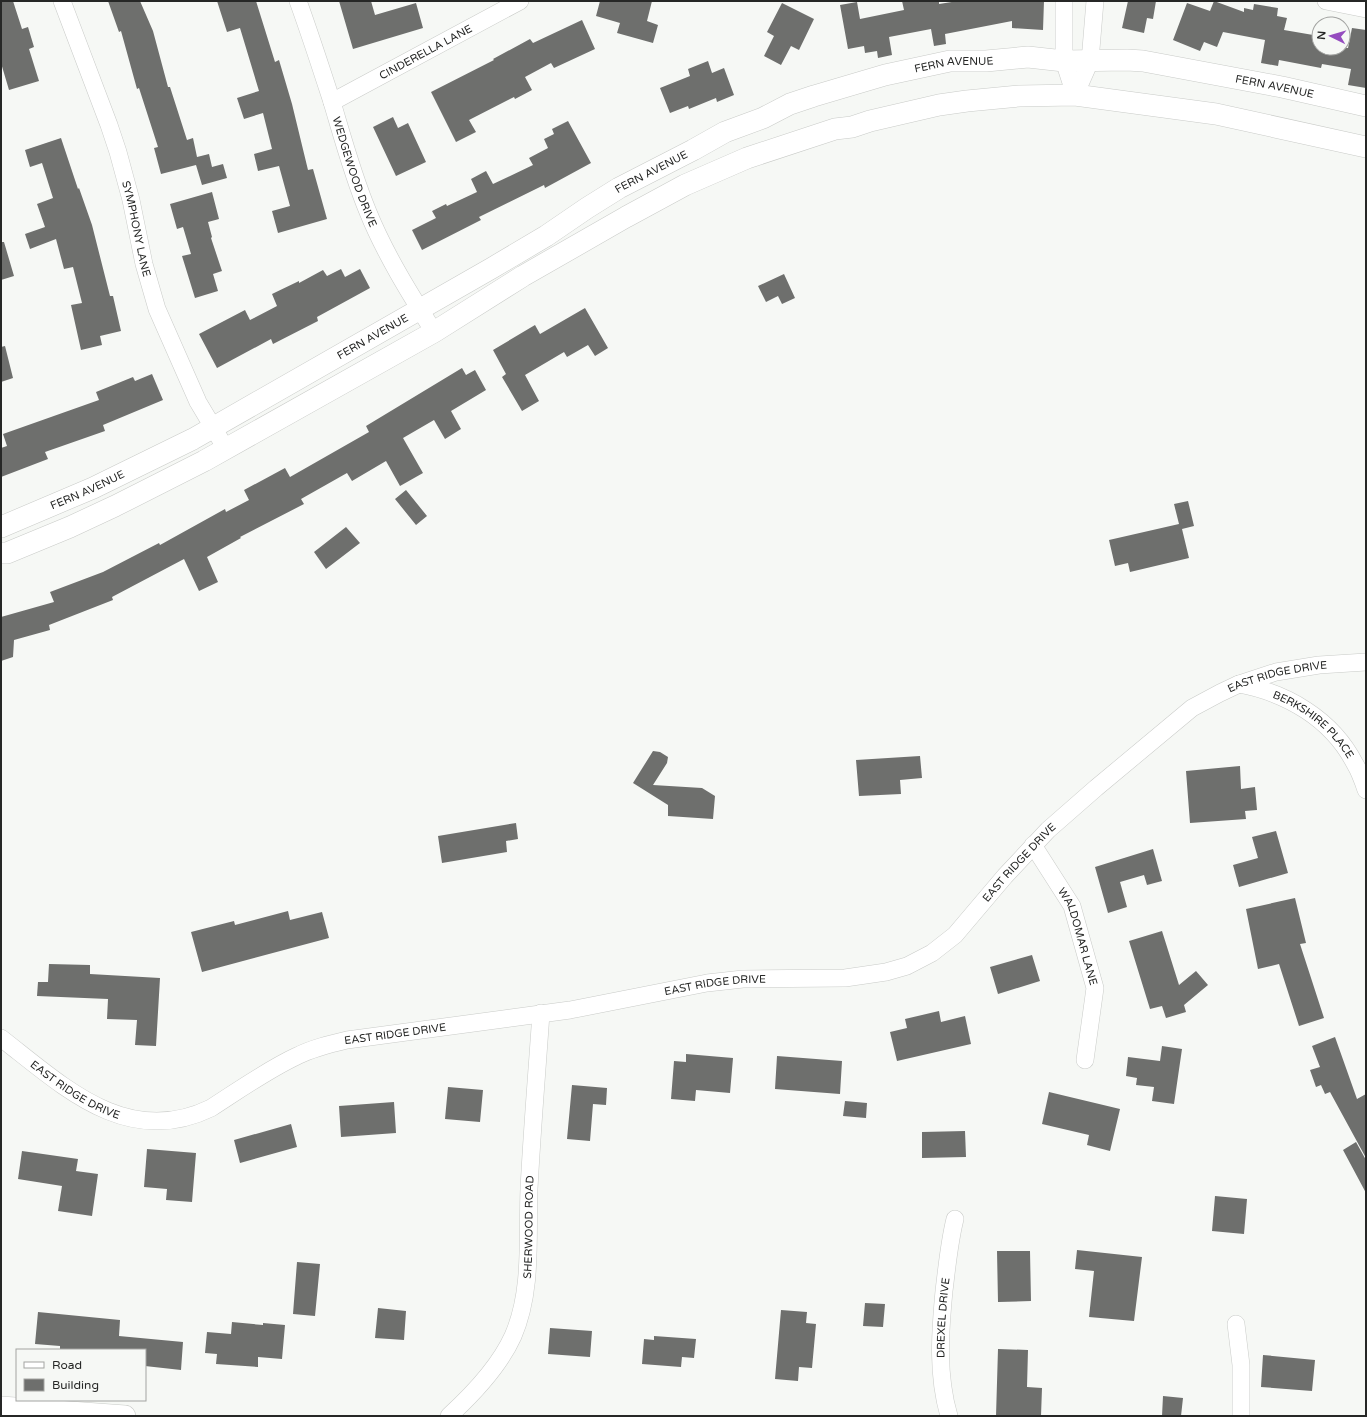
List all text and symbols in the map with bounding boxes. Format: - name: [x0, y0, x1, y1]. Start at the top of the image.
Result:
- north arrow: [1311, 16, 1351, 56]
- street label: CINDERELLA LANE: [377, 22, 474, 82]
- text: N: [1315, 30, 1328, 40]
- street label: FERN AVENUE: [913, 54, 994, 75]
- street label: FERN AVENUE: [1234, 72, 1315, 101]
- street label: WEDGEWOOD DRIVE: [330, 115, 380, 229]
- street label: FERN AVENUE: [612, 147, 690, 196]
- street label: SYMPHONY LANE: [120, 179, 154, 278]
- street label: FERN AVENUE: [335, 311, 410, 362]
- street label: FERN AVENUE: [48, 467, 126, 512]
- street label: EAST RIDGE DRIVE: [1225, 658, 1327, 695]
- street label: BERKSHIRE PLACE: [1271, 688, 1357, 760]
- street label: EAST RIDGE DRIVE: [980, 820, 1058, 904]
- street label: WALDOMAR LANE: [1055, 885, 1100, 987]
- street label: EAST RIDGE DRIVE: [663, 972, 766, 998]
- street label: EAST RIDGE DRIVE: [343, 1020, 447, 1047]
- street label: EAST RIDGE DRIVE: [28, 1057, 122, 1121]
- street label: SHERWOOD ROAD: [520, 1175, 536, 1279]
- street label: DREXEL DRIVE: [934, 1277, 952, 1358]
- legend: [16, 1349, 146, 1401]
- text: Road: [52, 1358, 82, 1372]
- text: Building: [52, 1378, 99, 1392]

